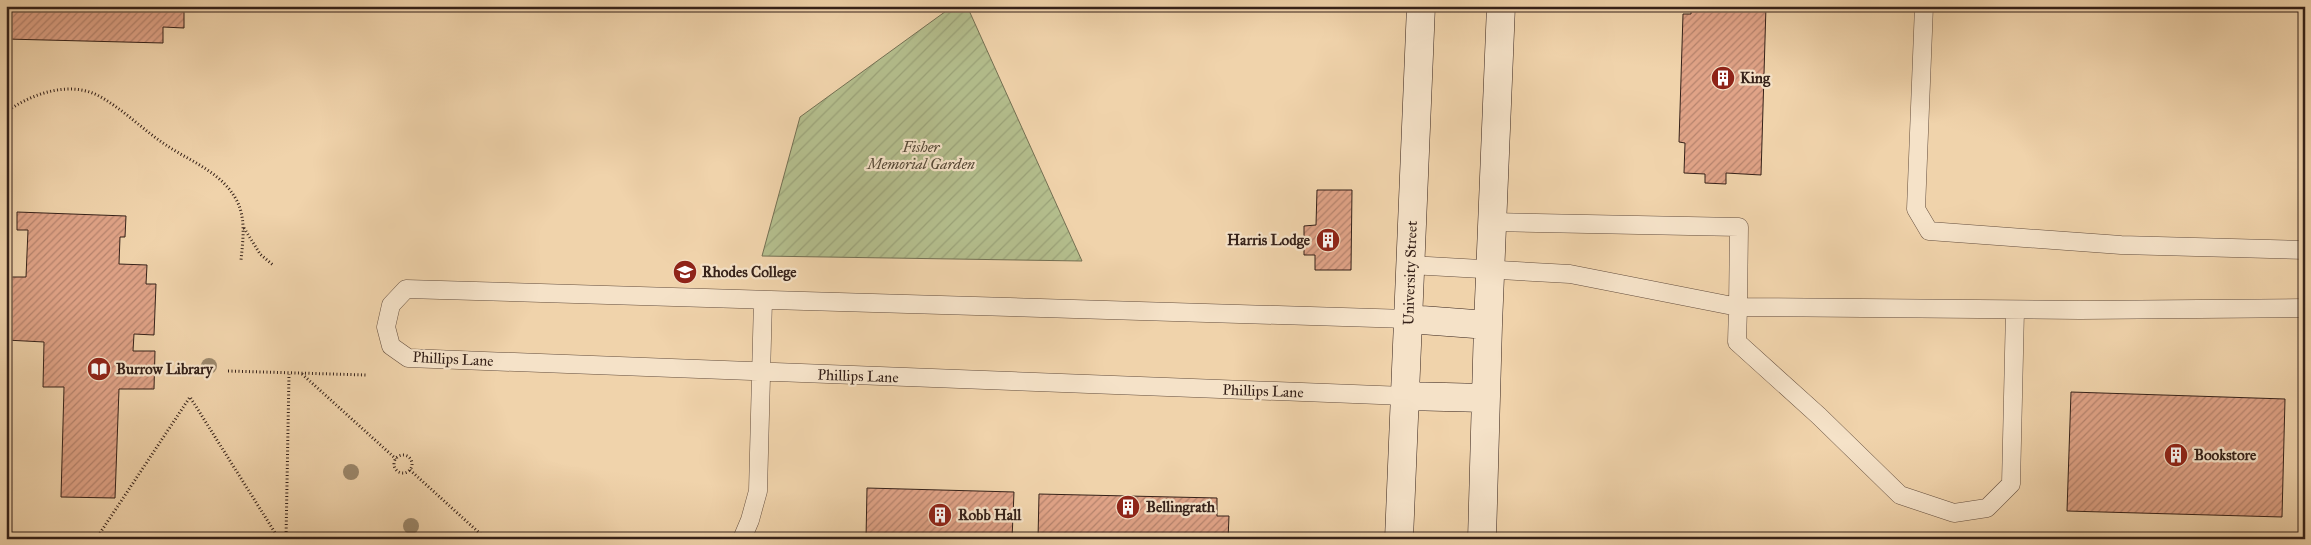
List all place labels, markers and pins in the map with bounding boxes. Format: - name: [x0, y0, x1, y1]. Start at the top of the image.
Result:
- building icon: King: [1710, 65, 1736, 91]
- place label: King: [1740, 69, 1771, 88]
- building icon: Harris Lodge: [1315, 227, 1341, 253]
- place label: Harris Lodge: [1227, 231, 1311, 250]
- school or university icon: Rhodes College: [672, 259, 698, 285]
- place label: Rhodes College: [702, 263, 797, 282]
- library icon: Burrow Library: [86, 356, 112, 382]
- place label: Burrow Library: [116, 360, 214, 379]
- building icon: Bookstore: [2163, 442, 2189, 468]
- place label: Bookstore: [2194, 446, 2257, 464]
- building icon: Bellingrath: [1115, 494, 1141, 520]
- place label: Bellingrath: [1146, 498, 1216, 517]
- building icon: Robb Hall: [927, 502, 953, 528]
- place label: Robb Hall: [958, 506, 1022, 524]

